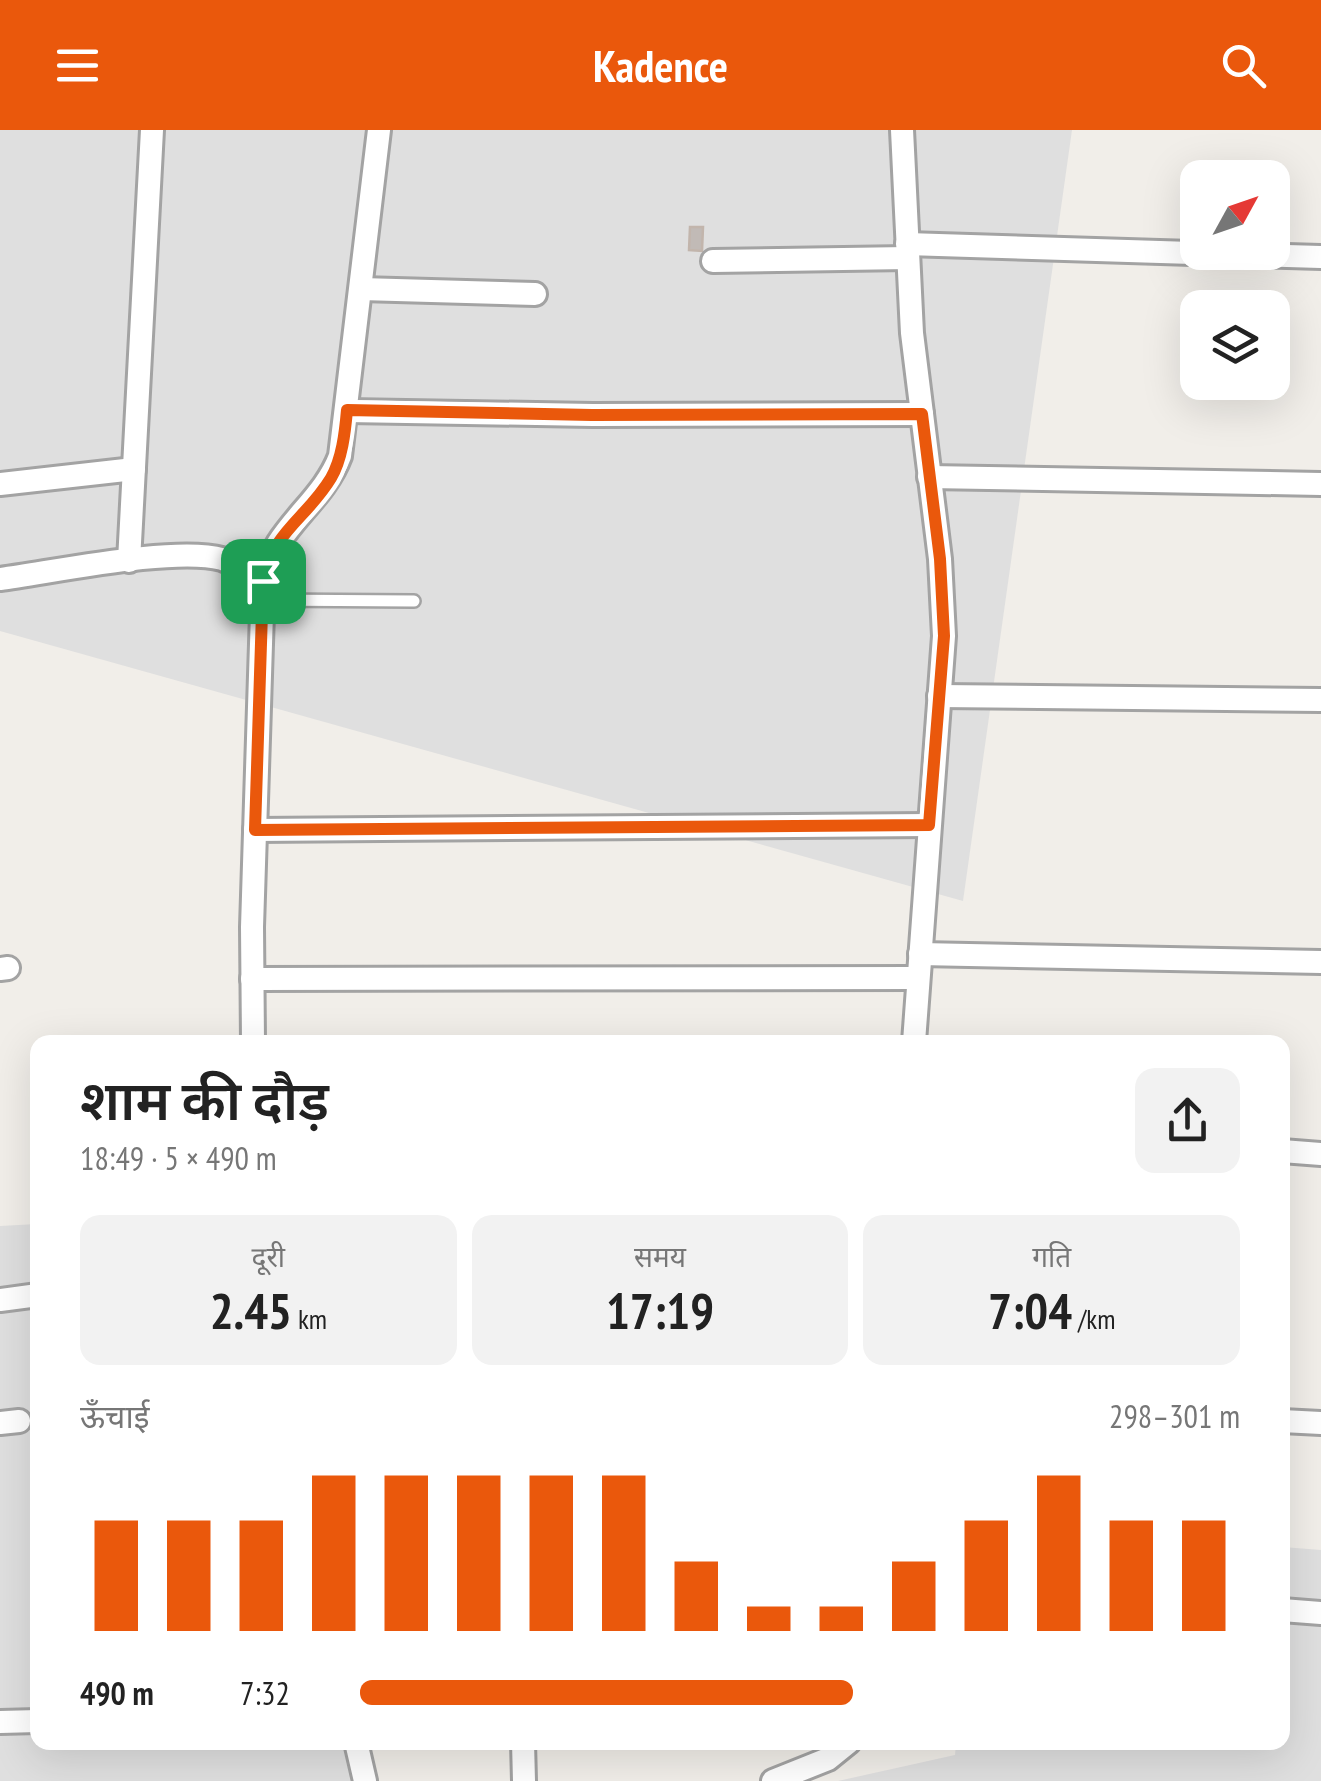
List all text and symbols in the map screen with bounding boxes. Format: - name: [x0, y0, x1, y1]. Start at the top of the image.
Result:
- text: Kadence: [593, 36, 728, 94]
- icon: menu: [50, 38, 105, 93]
- icon: search: [1216, 38, 1271, 93]
- north arrow: [1180, 160, 1290, 270]
- map controls: [1180, 160, 1290, 400]
- button: layers: [1180, 290, 1290, 400]
- pin: [221, 539, 306, 624]
- icon: arrive: [236, 554, 291, 609]
- text: शाम की दौड़: [80, 1064, 329, 1135]
- button: share: [1135, 1068, 1240, 1173]
- text: 18:49 · 5 × 490 m: [80, 1137, 277, 1179]
- text: दूरी: [252, 1238, 285, 1275]
- text: समय: [634, 1238, 686, 1275]
- text: गति: [1032, 1238, 1071, 1275]
- text: 2.45: [210, 1278, 292, 1343]
- text: 17:19: [606, 1278, 714, 1343]
- text: 7:04: [988, 1278, 1072, 1343]
- text: km: [292, 1300, 327, 1337]
- text: /km: [1072, 1300, 1115, 1337]
- text: ऊँचाई: [80, 1395, 149, 1437]
- text: 298–301 m: [1109, 1395, 1240, 1437]
- text: 490 m: [80, 1672, 154, 1714]
- text: 7:32: [240, 1672, 290, 1714]

